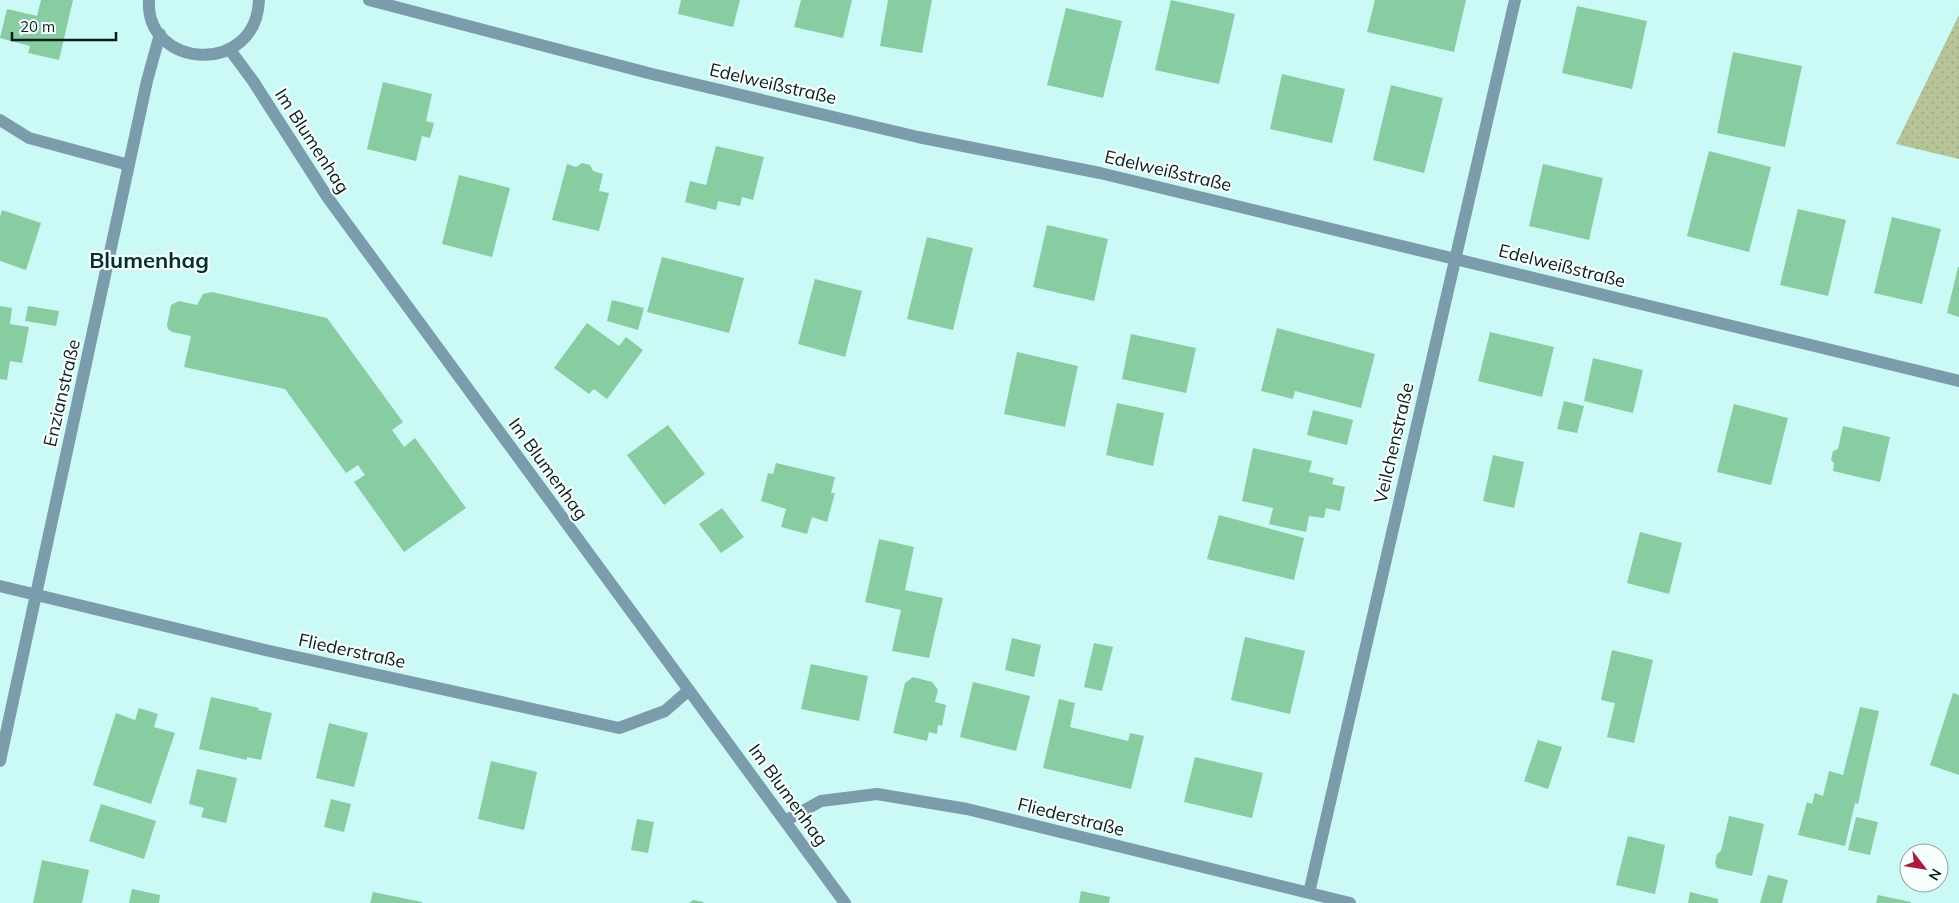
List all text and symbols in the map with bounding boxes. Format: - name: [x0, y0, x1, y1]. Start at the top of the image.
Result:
- scale bar: [12, 10, 116, 42]
- text: 20 m: [20, 17, 55, 36]
- street label: Edelweißstraße: [707, 58, 839, 109]
- street label: Im Blumenhag: [270, 84, 355, 197]
- street label: Edelweißstraße: [1102, 145, 1234, 196]
- street label: Edelweißstraße: [1496, 239, 1628, 292]
- district label: Blumenhag: [89, 246, 209, 274]
- street label: Enzianstraße: [38, 337, 85, 449]
- street label: Veilchenstraße: [1368, 380, 1419, 506]
- street label: Im Blumenhag: [504, 413, 593, 524]
- street label: Fliederstraße: [296, 628, 408, 673]
- street label: Im Blumenhag: [744, 739, 833, 850]
- street label: Fliederstraße: [1015, 792, 1127, 841]
- north arrow: [1899, 843, 1949, 893]
- text: N: [1925, 866, 1946, 884]

